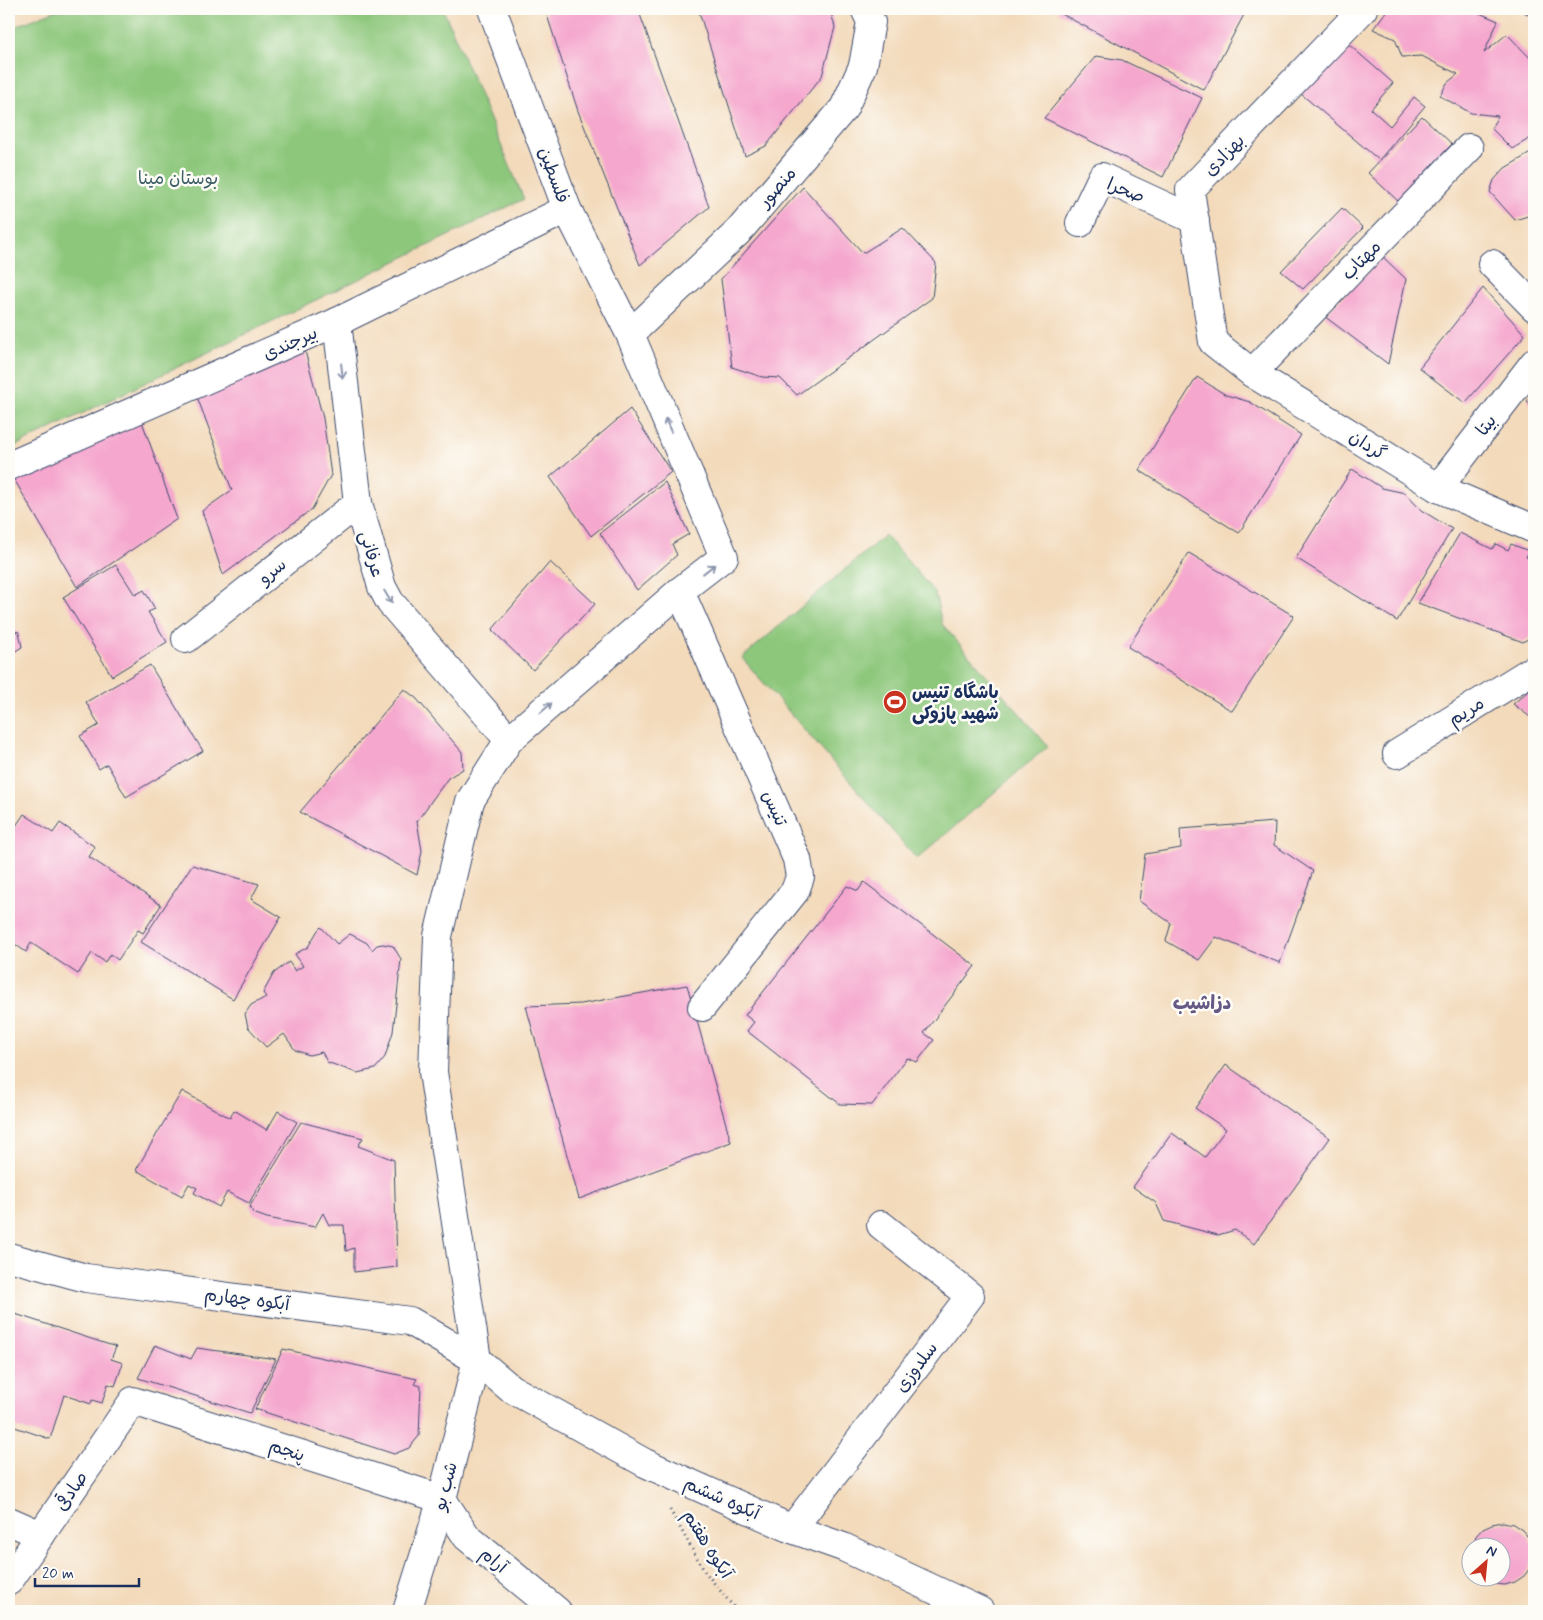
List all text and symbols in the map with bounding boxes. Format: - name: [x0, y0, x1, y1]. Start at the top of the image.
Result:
- street label: بهزادی: [1199, 129, 1251, 182]
- street label: فلسطین: [532, 144, 574, 207]
- street label: منصور: [752, 162, 802, 215]
- park label: بوستان مینا: [138, 167, 218, 191]
- street label: صحرا: [1103, 173, 1148, 209]
- street label: مهتاب: [1337, 235, 1387, 286]
- street label: بیرجندی: [259, 321, 322, 367]
- one-way arrow: [337, 362, 347, 378]
- street label: بیتا: [1471, 410, 1503, 441]
- one-way arrow: [662, 418, 672, 433]
- street label: گردان: [1344, 425, 1391, 467]
- street label: عرفانی: [353, 528, 389, 580]
- street label: سرو: [253, 553, 292, 591]
- one-way arrow: [702, 563, 715, 574]
- one-way arrow: [383, 590, 393, 604]
- place label: باشگاه تنیس شهید پازوکی: [912, 681, 999, 726]
- sports icon: باشگاه تنیس شهید پازوکی: [882, 689, 908, 715]
- street label: مریم: [1444, 692, 1490, 733]
- one-way arrow: [539, 703, 552, 714]
- street label: تنیس: [756, 787, 793, 831]
- district label: دزاشیب: [1173, 991, 1231, 1016]
- street label: آبکوه چهارم: [203, 1283, 292, 1318]
- street label: سلدوزی: [890, 1337, 944, 1398]
- street label: پنجم: [265, 1434, 308, 1469]
- street label: شب بو: [427, 1459, 464, 1515]
- street label: صادقی: [49, 1466, 94, 1516]
- street label: آبکوه ششم: [679, 1472, 765, 1528]
- street label: آبکوه هفتم: [676, 1506, 739, 1585]
- north arrow: [1460, 1538, 1510, 1588]
- text: N: [1483, 1541, 1500, 1561]
- street label: آرام: [474, 1542, 513, 1581]
- scale bar: [35, 1555, 139, 1587]
- text: 20 m: [42, 1564, 74, 1584]

